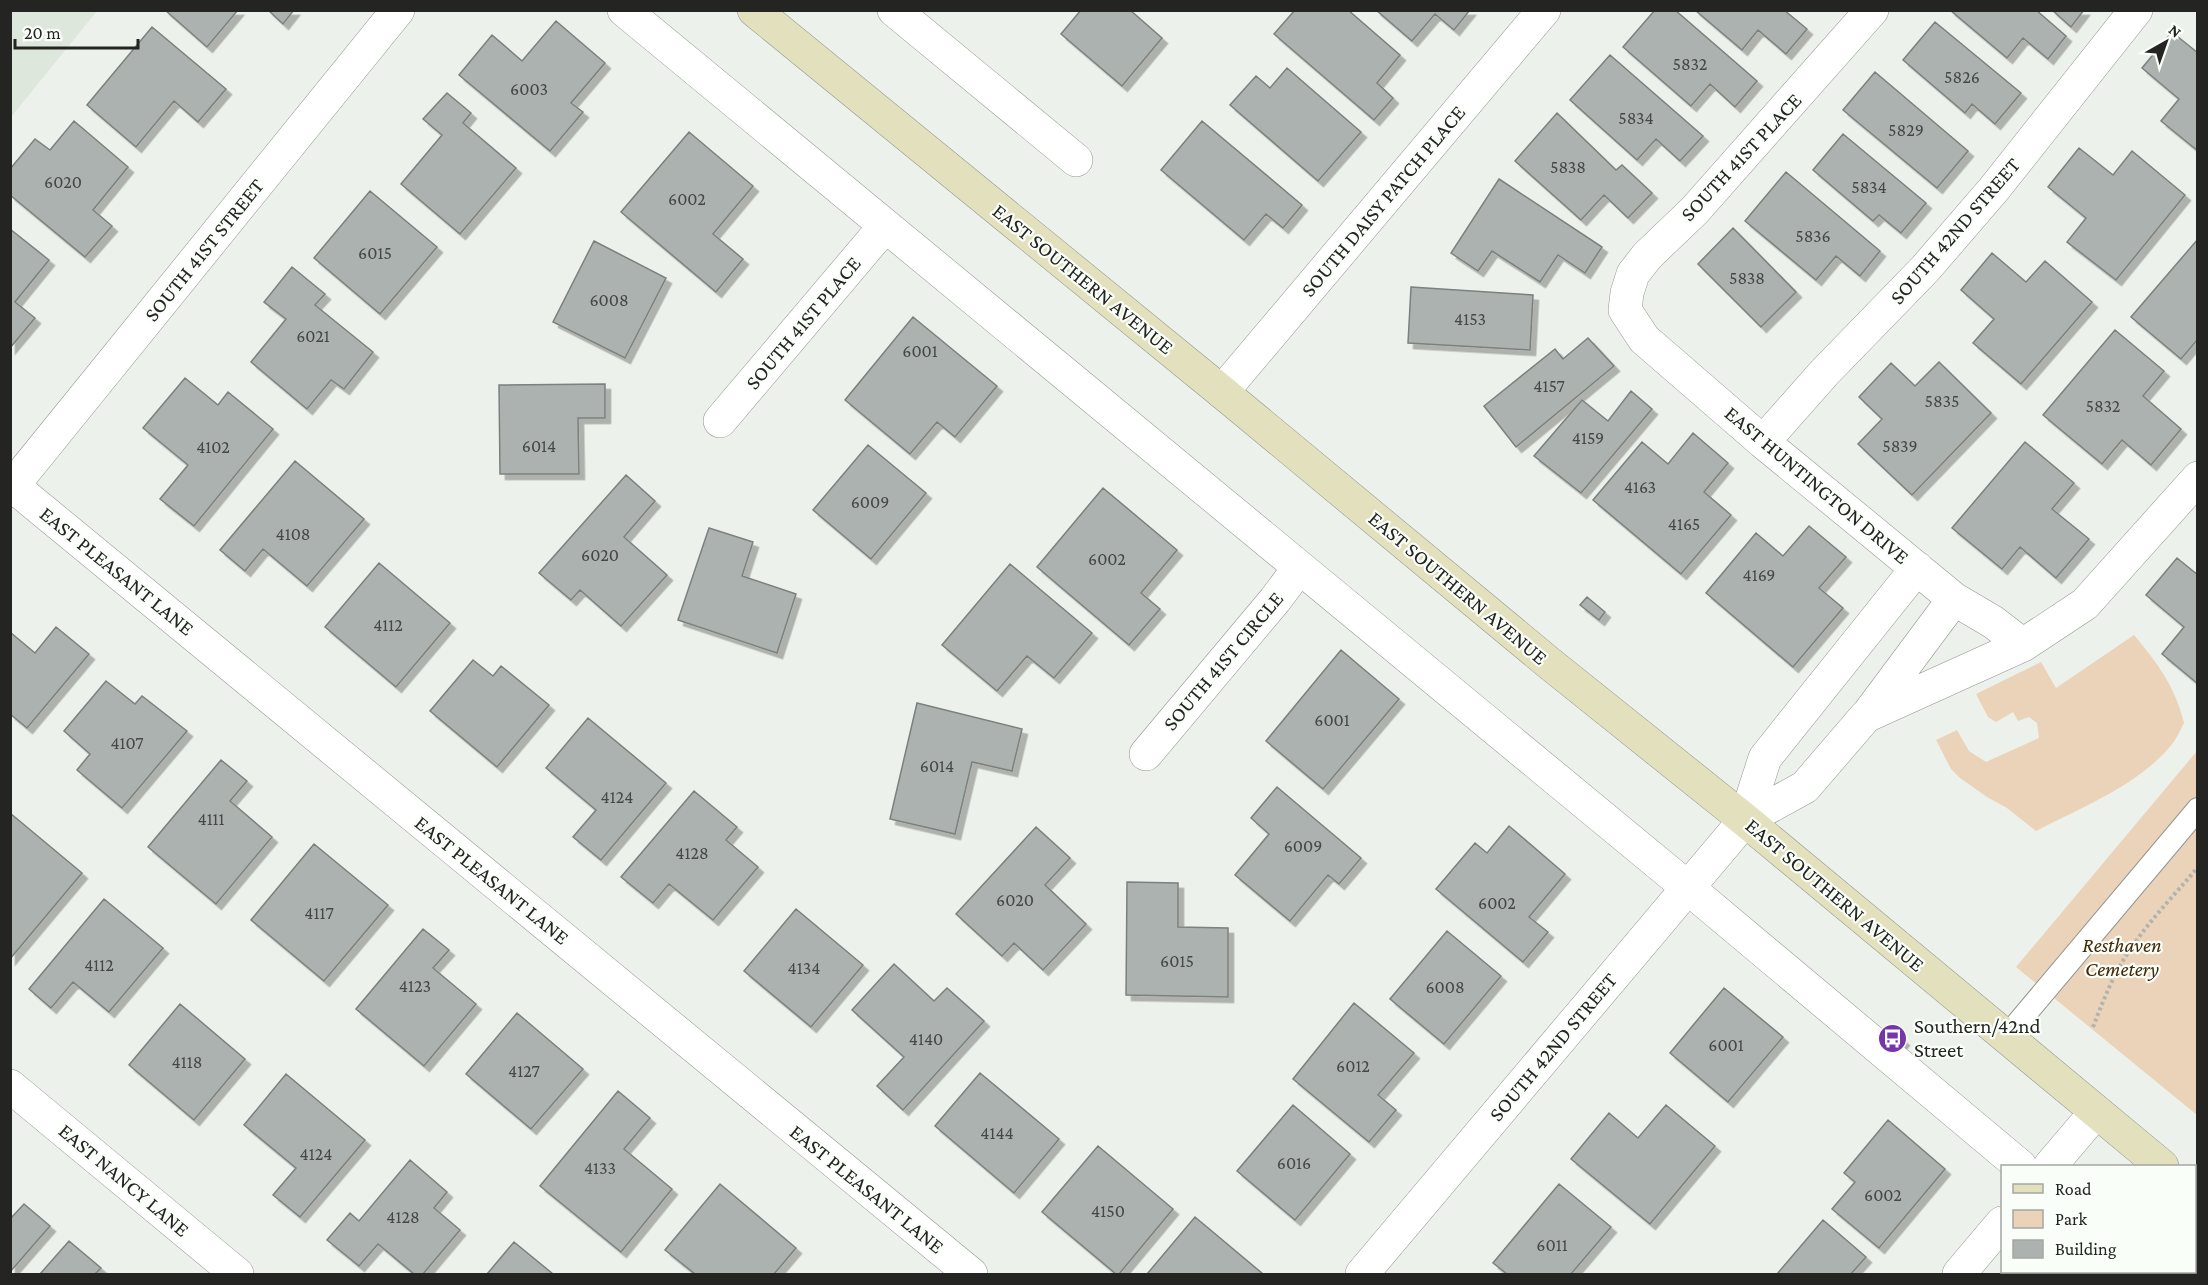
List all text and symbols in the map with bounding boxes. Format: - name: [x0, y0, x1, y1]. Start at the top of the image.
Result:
- scale bar: [15, 12, 138, 50]
- north arrow: [2136, 12, 2196, 72]
- text: N: [2166, 21, 2185, 41]
- text: 20 m: [24, 23, 61, 43]
- house number: 5832: [1673, 54, 1707, 74]
- house number: 5826: [1944, 67, 1980, 87]
- house number: 6003: [510, 79, 548, 99]
- street label: SOUTH 41ST PLACE: [1676, 88, 1806, 226]
- street label: SOUTH DAISY PATCH PLACE: [1296, 100, 1470, 302]
- house number: 5834: [1618, 108, 1654, 128]
- house number: 5829: [1888, 120, 1924, 140]
- street label: SOUTH 42ND STREET: [1885, 153, 2025, 309]
- house number: 5838: [1550, 157, 1586, 177]
- house number: 6020: [44, 172, 82, 192]
- street label: SOUTH 41ST STREET: [139, 173, 269, 326]
- house number: 5834: [1851, 177, 1887, 197]
- house number: 6002: [668, 189, 706, 209]
- street label: EAST SOUTHERN AVENUE: [988, 199, 1178, 359]
- house number: 5836: [1795, 226, 1831, 246]
- house number: 6015: [358, 243, 392, 263]
- street label: SOUTH 41ST PLACE: [740, 252, 866, 394]
- house number: 5838: [1729, 268, 1765, 288]
- house number: 6008: [589, 290, 629, 310]
- house number: 4153: [1454, 309, 1486, 329]
- house number: 6021: [296, 326, 330, 346]
- house number: 6001: [902, 341, 938, 361]
- house number: 4157: [1533, 376, 1565, 396]
- house number: 5835: [1925, 391, 1959, 411]
- house number: 5832: [2086, 396, 2120, 416]
- street label: EAST HUNTINGTON DRIVE: [1720, 401, 1914, 569]
- house number: 4159: [1572, 428, 1604, 448]
- house number: 6014: [522, 436, 556, 456]
- house number: 5839: [1882, 436, 1918, 456]
- house number: 4102: [196, 437, 230, 457]
- house number: 4163: [1624, 477, 1656, 497]
- house number: 6009: [851, 492, 889, 512]
- street label: EAST PLEASANT LANE: [35, 502, 199, 640]
- street label: EAST SOUTHERN AVENUE: [1364, 506, 1552, 670]
- house number: 4165: [1668, 514, 1700, 534]
- house number: 4108: [275, 524, 311, 544]
- house number: 6020: [581, 545, 619, 565]
- house number: 6002: [1088, 549, 1126, 569]
- house number: 4169: [1742, 565, 1776, 585]
- street label: SOUTH 41ST CIRCLE: [1158, 587, 1288, 735]
- house number: 4112: [373, 615, 403, 635]
- house number: 6001: [1314, 710, 1350, 730]
- house number: 4107: [110, 733, 144, 753]
- house number: 6014: [920, 756, 954, 776]
- house number: 4124: [601, 787, 633, 807]
- house number: 4111: [197, 809, 225, 829]
- street label: EAST PLEASANT LANE: [410, 811, 574, 949]
- street label: EAST SOUTHERN AVENUE: [1741, 813, 1929, 977]
- house number: 6009: [1284, 836, 1322, 856]
- house number: 4128: [675, 843, 709, 863]
- house number: 6020: [996, 890, 1034, 910]
- house number: 6002: [1478, 893, 1516, 913]
- house number: 4117: [304, 903, 334, 923]
- park label: Resthaven Cemetery: [2082, 933, 2162, 981]
- house number: 6015: [1160, 951, 1194, 971]
- house number: 4112: [84, 955, 114, 975]
- house number: 4134: [788, 958, 820, 978]
- street label: SOUTH 42ND STREET: [1484, 968, 1622, 1126]
- house number: 4123: [399, 976, 431, 996]
- house number: 6008: [1425, 977, 1465, 997]
- place label: Southern/42nd Street: [1914, 1014, 2041, 1062]
- bus stop icon: Southern/42nd Street: [1877, 1022, 1909, 1054]
- house number: 4140: [909, 1029, 943, 1049]
- house number: 6001: [1708, 1035, 1744, 1055]
- house number: 4118: [172, 1052, 202, 1072]
- house number: 6012: [1336, 1056, 1370, 1076]
- house number: 4127: [508, 1061, 540, 1081]
- street label: EAST NANCY LANE: [54, 1118, 194, 1242]
- street label: EAST PLEASANT LANE: [785, 1120, 949, 1258]
- house number: 4144: [980, 1123, 1014, 1143]
- house number: 4124: [300, 1144, 332, 1164]
- house number: 6016: [1277, 1153, 1311, 1173]
- house number: 4133: [584, 1158, 616, 1178]
- legend: [2001, 1165, 2196, 1273]
- text: Road: [2055, 1179, 2092, 1199]
- house number: 6002: [1864, 1185, 1902, 1205]
- house number: 4150: [1091, 1201, 1125, 1221]
- house number: 4128: [386, 1207, 420, 1227]
- text: Park: [2055, 1209, 2087, 1229]
- house number: 6011: [1536, 1235, 1568, 1255]
- text: Building: [2055, 1239, 2117, 1259]

